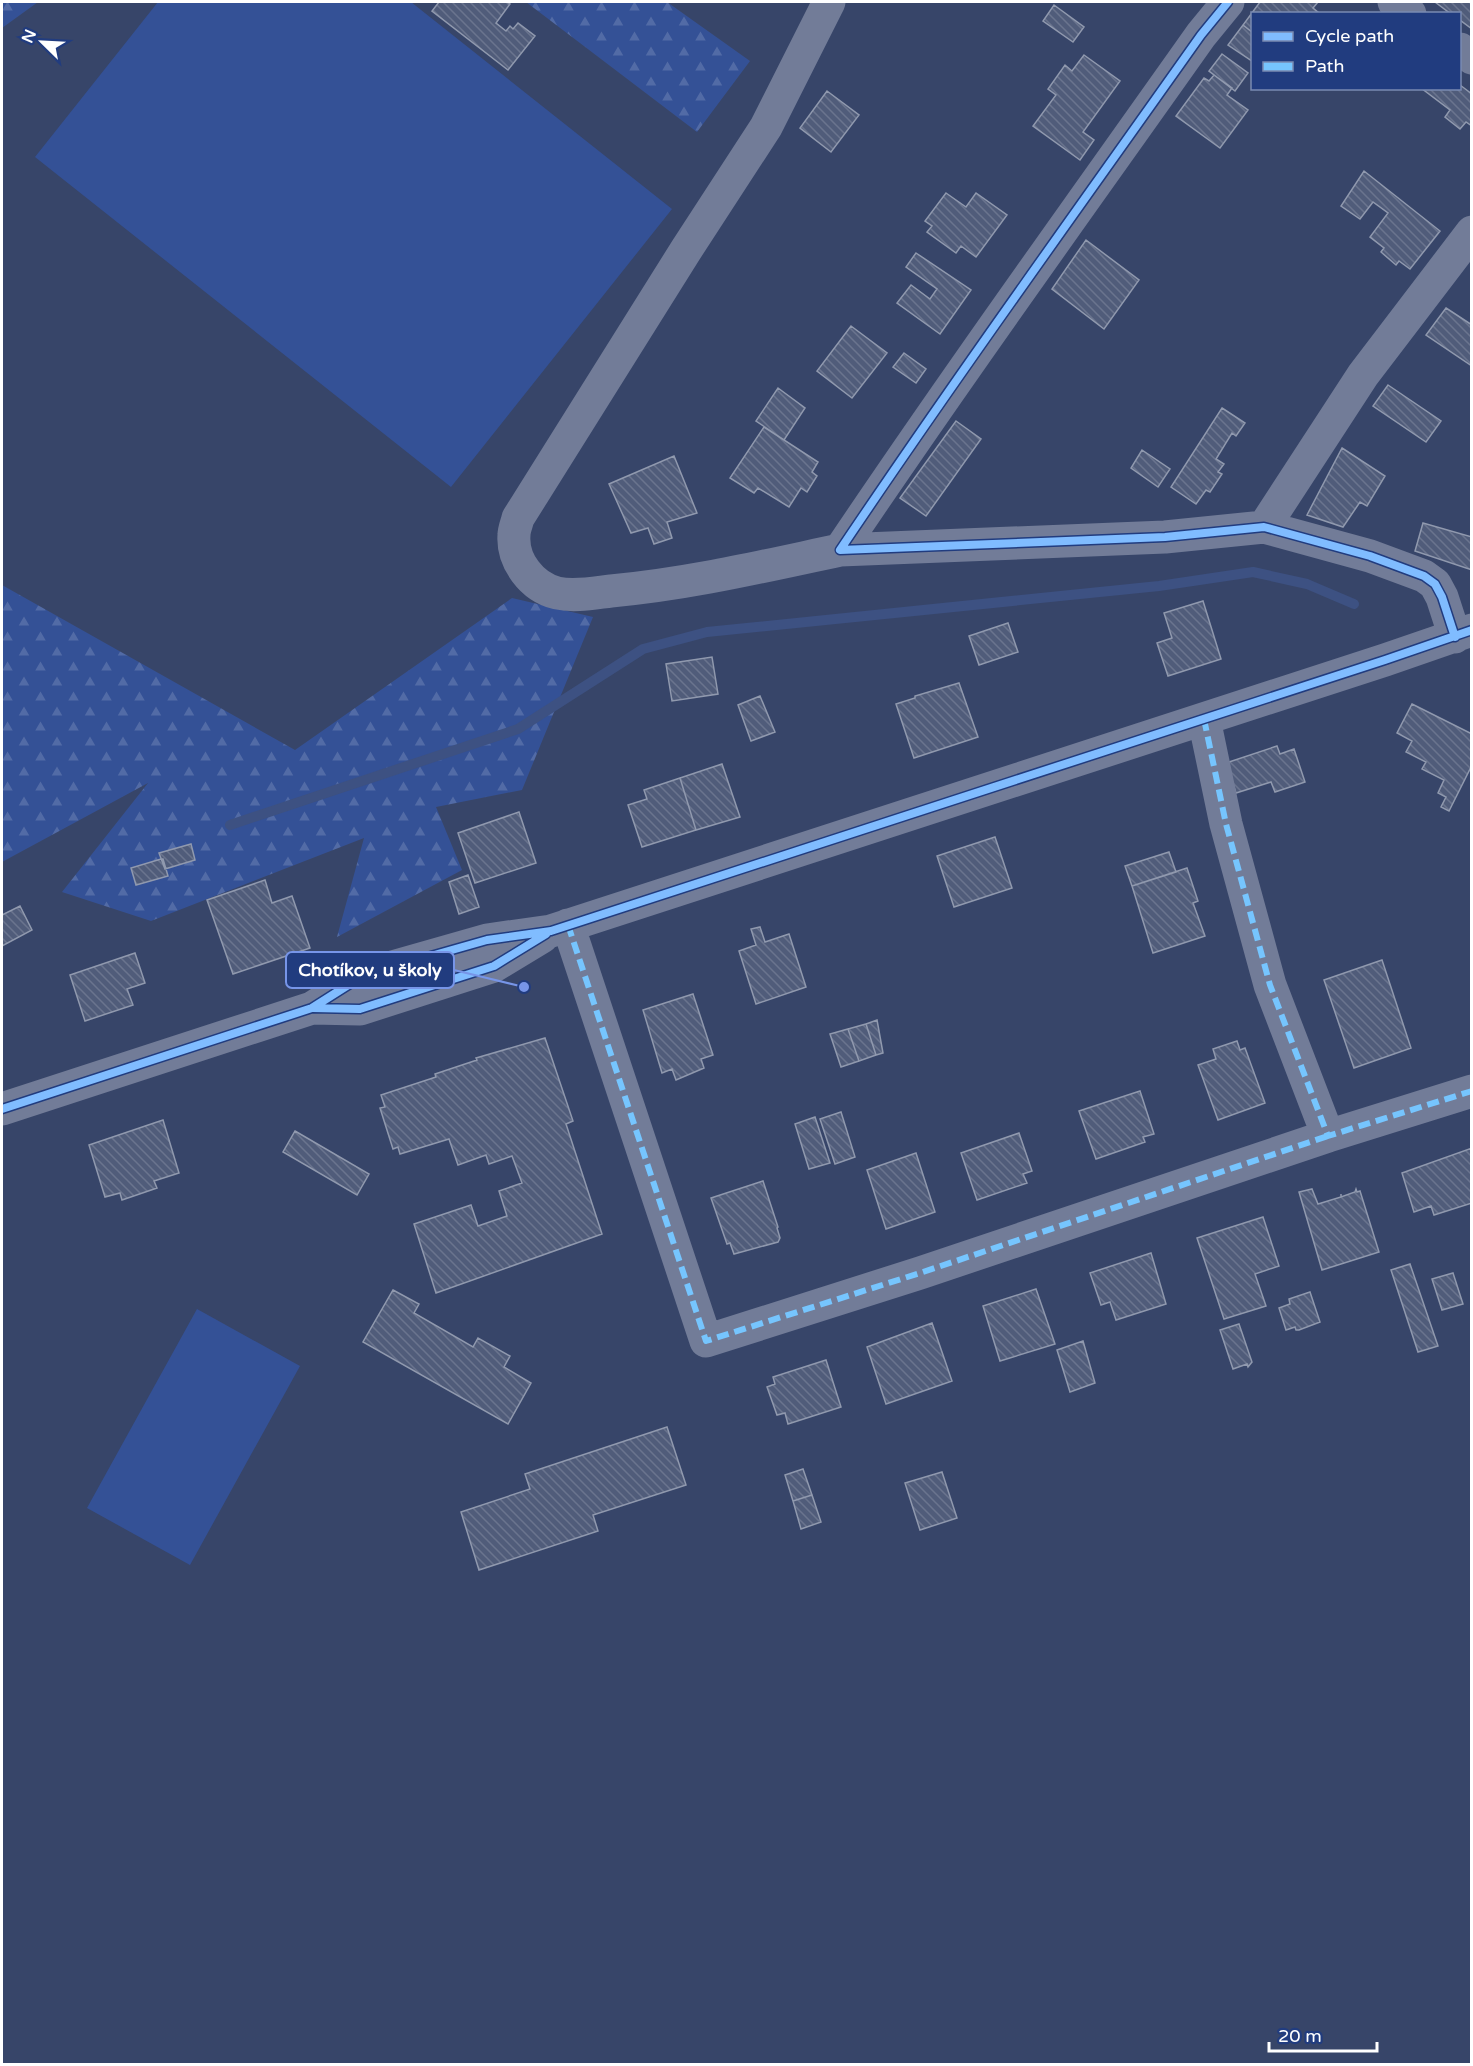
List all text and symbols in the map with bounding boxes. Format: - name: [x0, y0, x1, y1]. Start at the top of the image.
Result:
- north arrow: [12, 12, 72, 72]
- legend: [1251, 12, 1461, 90]
- text: Cycle path: [1305, 25, 1394, 47]
- text: N: [17, 26, 41, 46]
- text: Path: [1305, 55, 1344, 77]
- callout: Chotíkov, u školy: [286, 952, 454, 988]
- text: Chotíkov, u školy: [298, 959, 442, 981]
- scale bar: [1269, 2015, 1377, 2053]
- text: 20 m: [1278, 2025, 1322, 2047]

